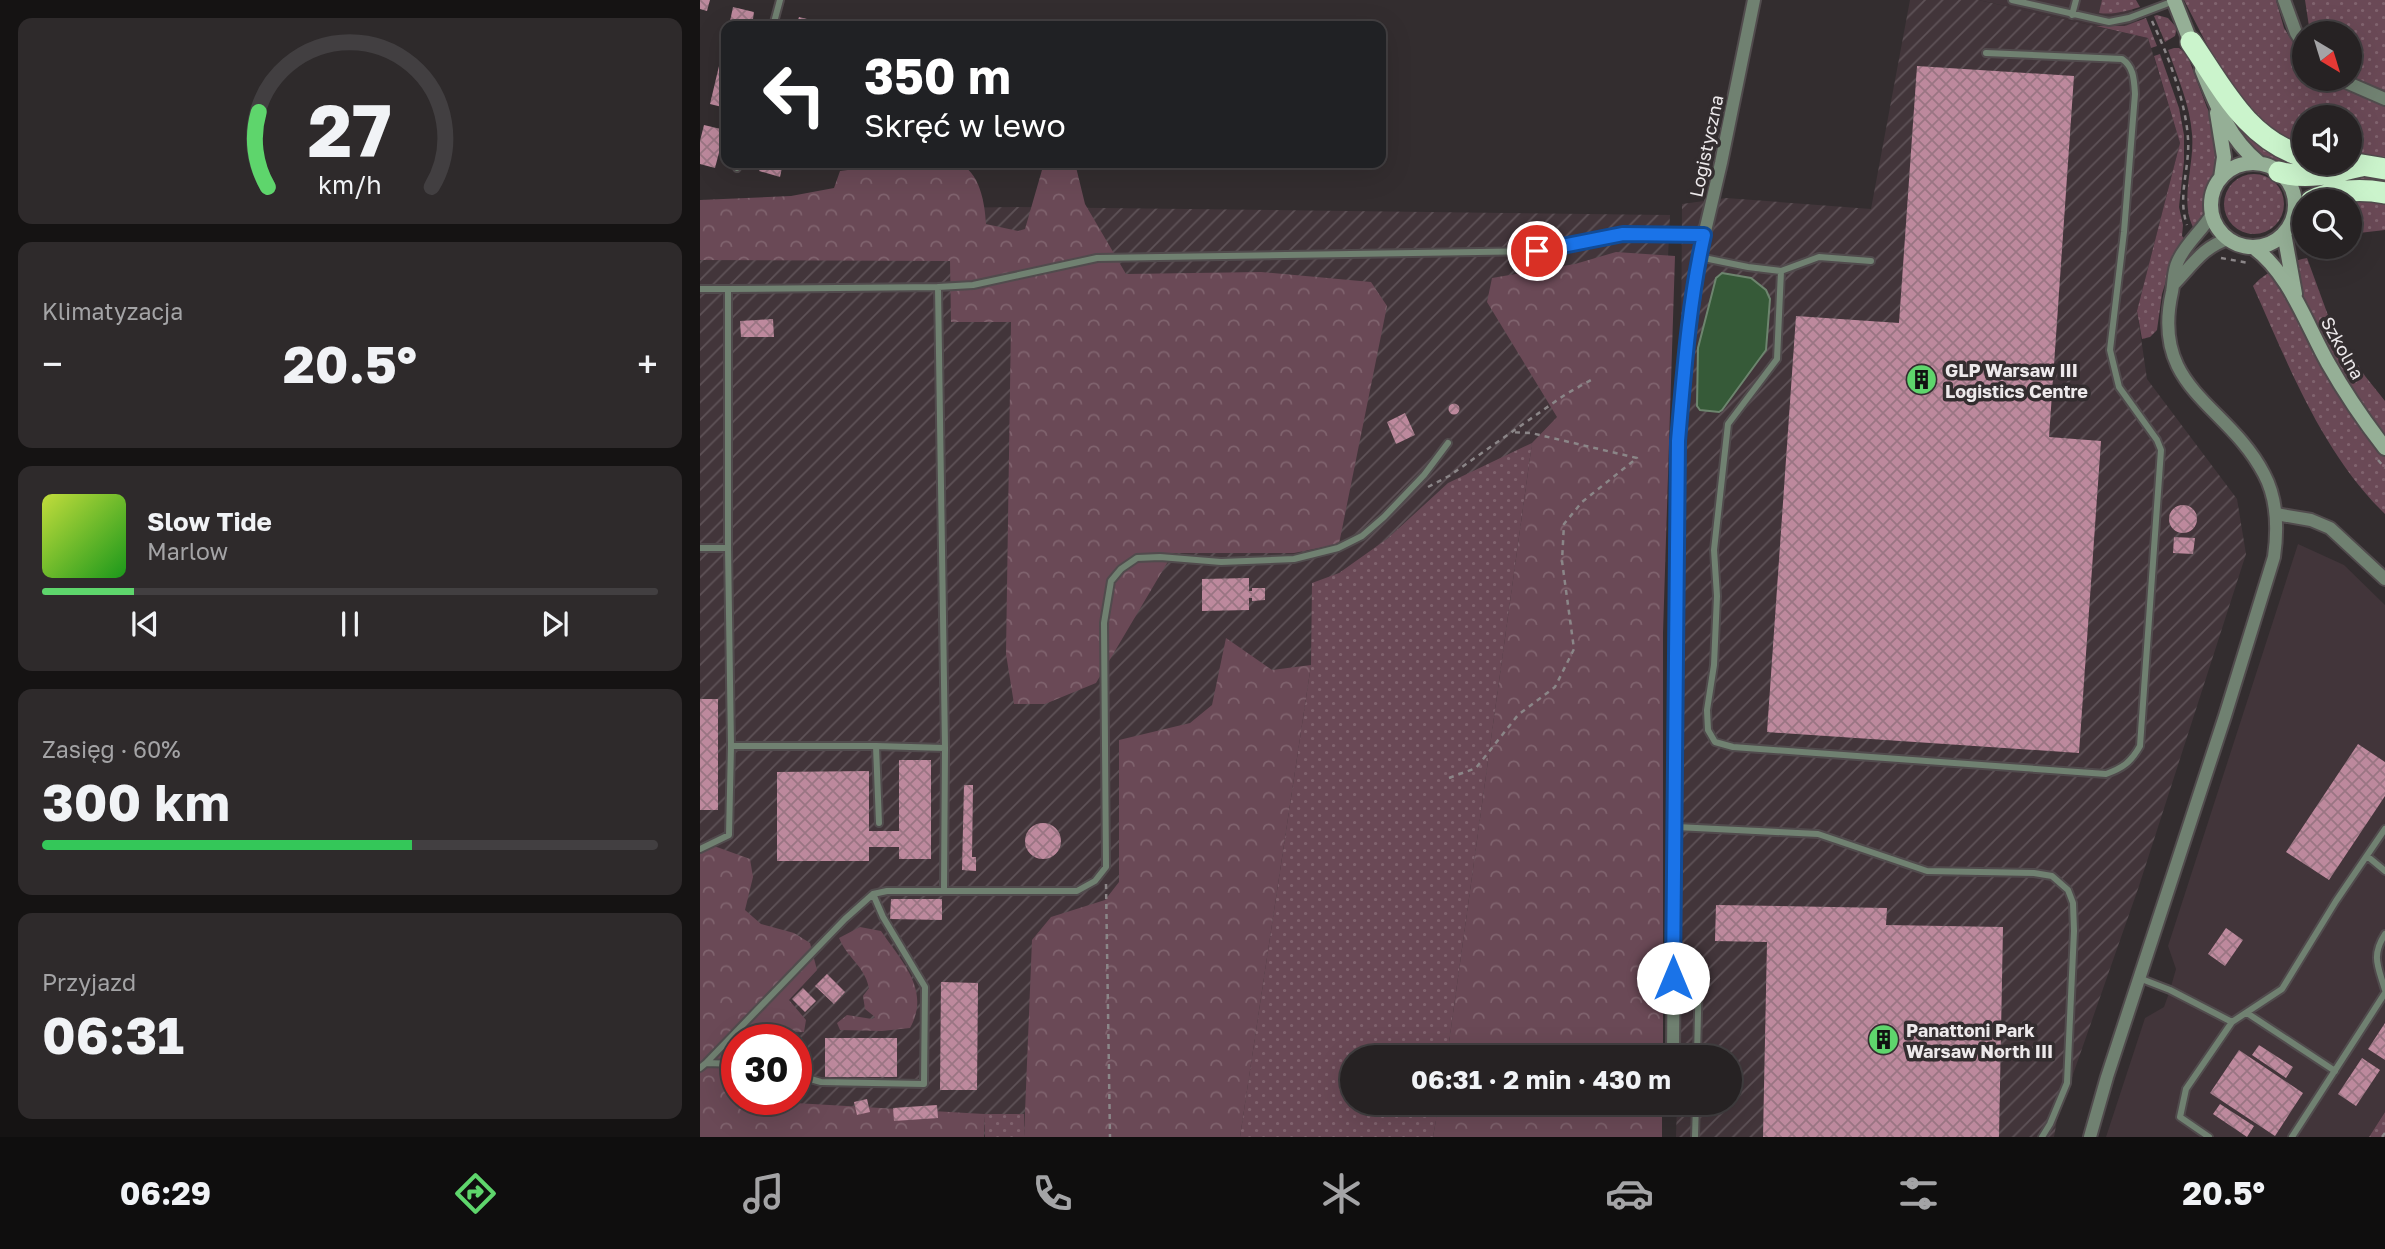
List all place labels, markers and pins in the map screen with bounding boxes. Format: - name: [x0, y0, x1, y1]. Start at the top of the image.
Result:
- pin: [1507, 221, 1567, 281]
- place label: GLP Warsaw III Logistics Centre: [1945, 359, 2088, 402]
- building icon: GLP Warsaw III Logistics Centre: [1905, 363, 1939, 397]
- place label: Panattoni Park Warsaw North III: [1906, 1019, 2053, 1062]
- building icon: Panattoni Park Warsaw North III: [1866, 1023, 1900, 1057]

